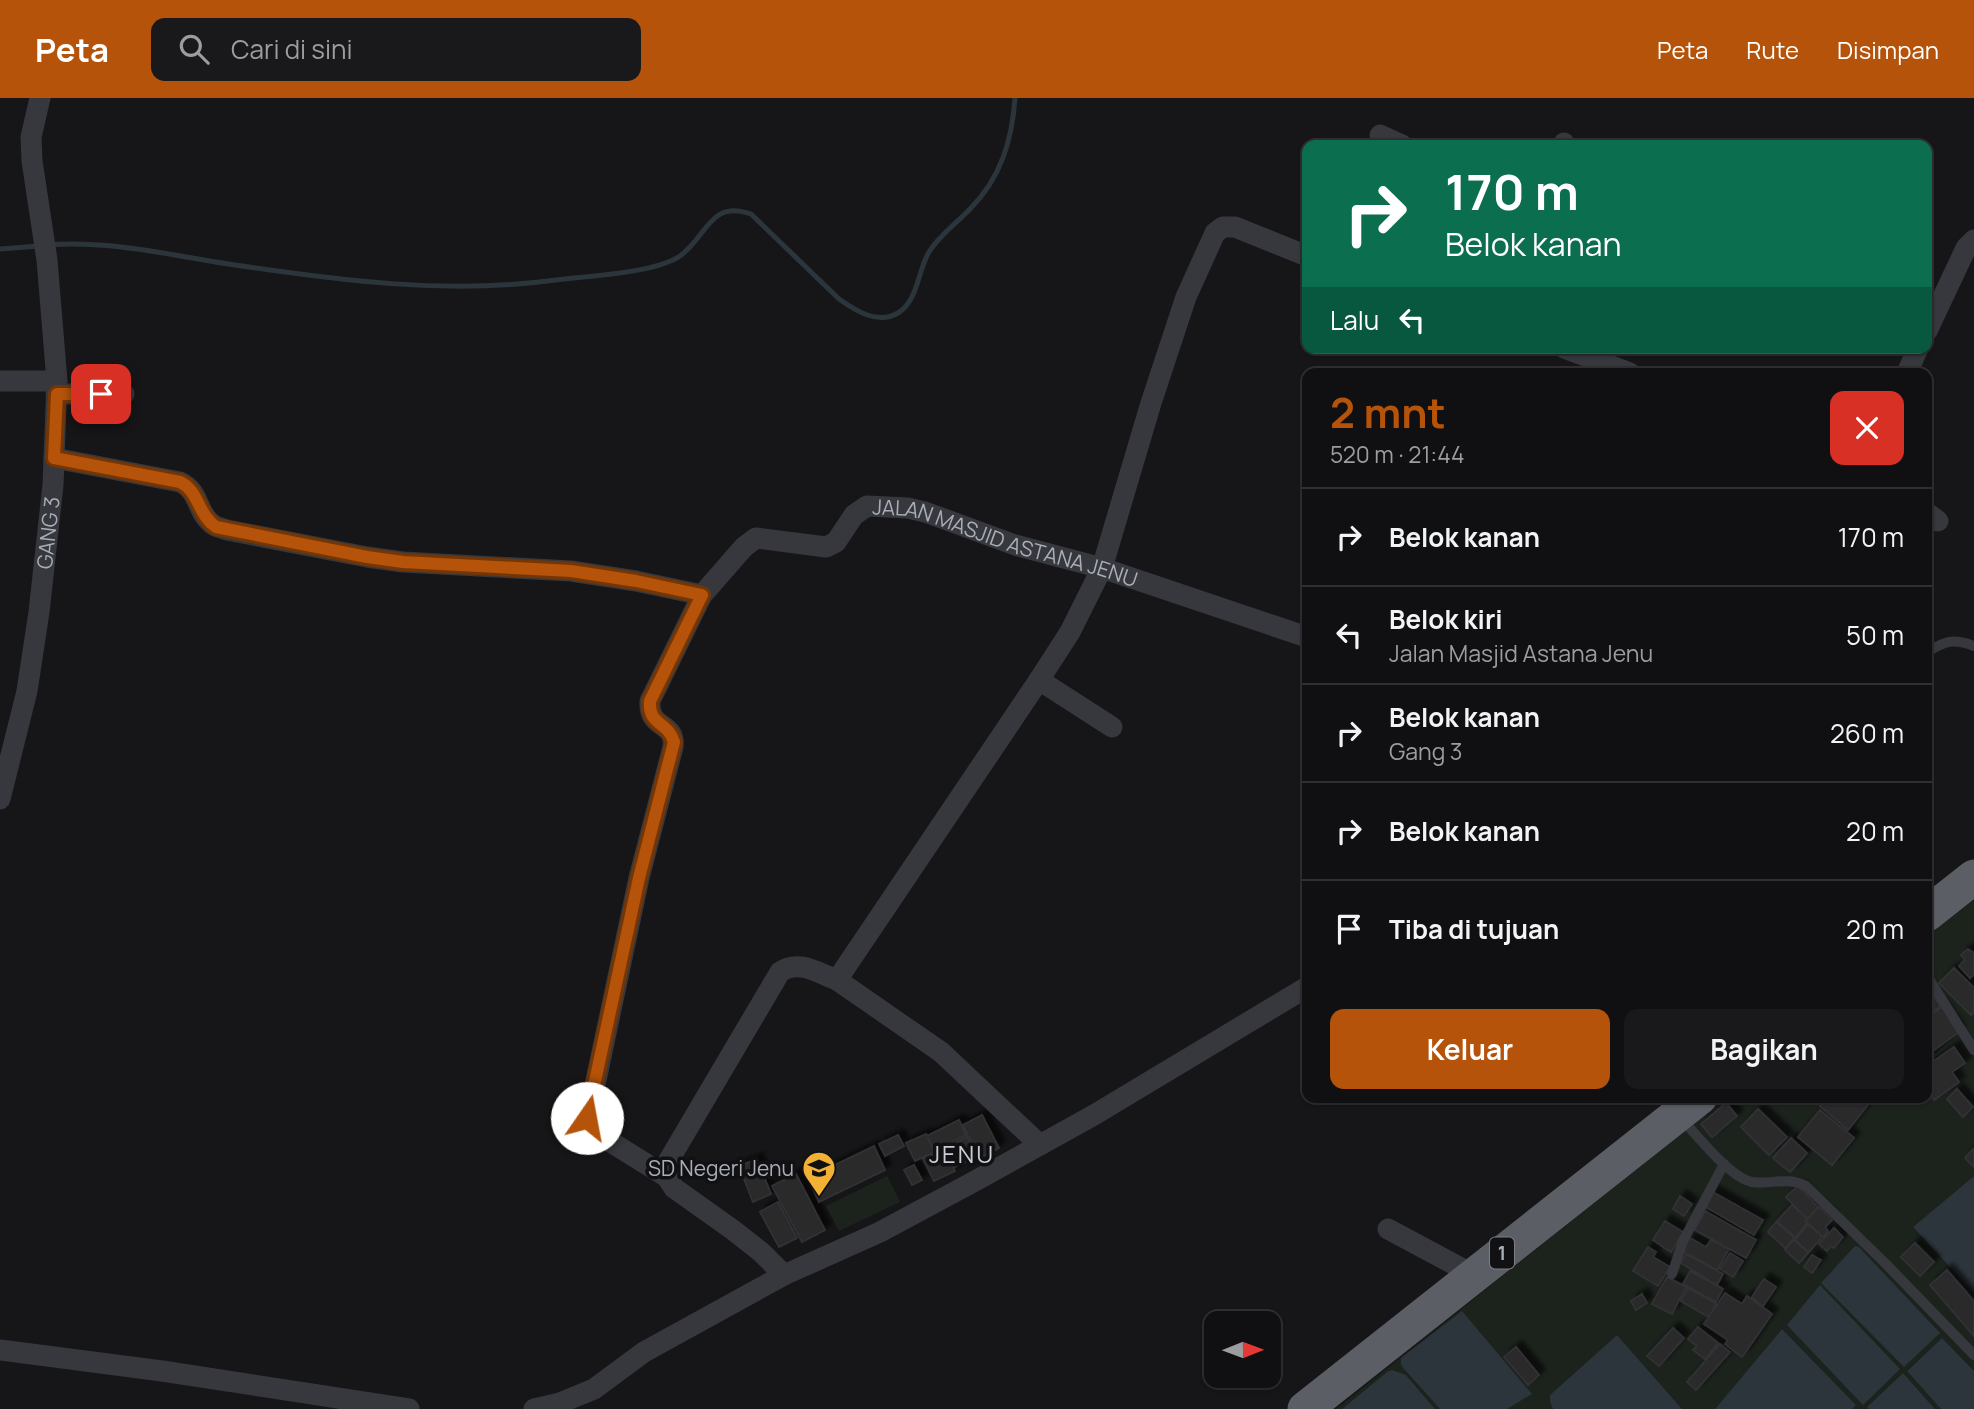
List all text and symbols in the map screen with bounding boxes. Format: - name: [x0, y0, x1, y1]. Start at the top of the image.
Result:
- search box: [151, 18, 641, 81]
- text: Peta: [35, 27, 109, 72]
- icon: search: [175, 30, 213, 68]
- text: Cari di sini: [231, 31, 353, 67]
- text: Peta: [1657, 33, 1708, 66]
- text: Rute: [1746, 33, 1799, 66]
- text: Disimpan: [1837, 33, 1939, 66]
- text: 170 m: [1445, 158, 1579, 225]
- icon: right: [1330, 168, 1421, 259]
- text: Belok kanan: [1445, 222, 1621, 266]
- icon: left: [1393, 301, 1431, 339]
- text: Lalu: [1330, 302, 1379, 338]
- pin: [71, 364, 131, 424]
- icon: arrive: [82, 375, 120, 413]
- text: 2 mnt: [1330, 383, 1446, 441]
- button: close: [1830, 391, 1904, 465]
- text: 520 m · 21:44: [1330, 438, 1465, 470]
- street label: JALAN MASJID ASTANA JENU: [872, 492, 1141, 593]
- street label: GANG 3: [30, 495, 66, 570]
- icon: right: [1330, 518, 1368, 556]
- text: Belok kanan: [1389, 519, 1540, 555]
- text: 170 m: [1838, 519, 1904, 555]
- text: Belok kiri: [1389, 601, 1503, 637]
- icon: left: [1330, 616, 1368, 654]
- text: 50 m: [1846, 617, 1904, 653]
- text: Jalan Masjid Astana Jenu: [1389, 637, 1653, 669]
- text: Belok kanan: [1389, 699, 1540, 735]
- icon: right: [1330, 714, 1368, 752]
- text: 260 m: [1830, 715, 1904, 751]
- text: Gang 3: [1389, 735, 1463, 767]
- icon: right: [1330, 812, 1368, 850]
- text: Belok kanan: [1389, 813, 1540, 849]
- text: 20 m: [1846, 813, 1904, 849]
- icon: arrive: [1330, 910, 1368, 948]
- text: Tiba di tujuan: [1389, 911, 1559, 947]
- text: 20 m: [1846, 911, 1904, 947]
- button: Keluar: [1330, 1009, 1610, 1089]
- button: Bagikan: [1624, 1009, 1904, 1089]
- position arrow: [550, 1081, 624, 1155]
- district label: JENU: [929, 1137, 995, 1170]
- school or university icon: SD Negeri Jenu: [800, 1149, 838, 1198]
- place label: SD Negeri Jenu: [648, 1154, 794, 1182]
- road number: 1: [1490, 1238, 1514, 1268]
- north arrow: [1204, 1311, 1281, 1388]
- map controls: [1204, 1311, 1281, 1388]

